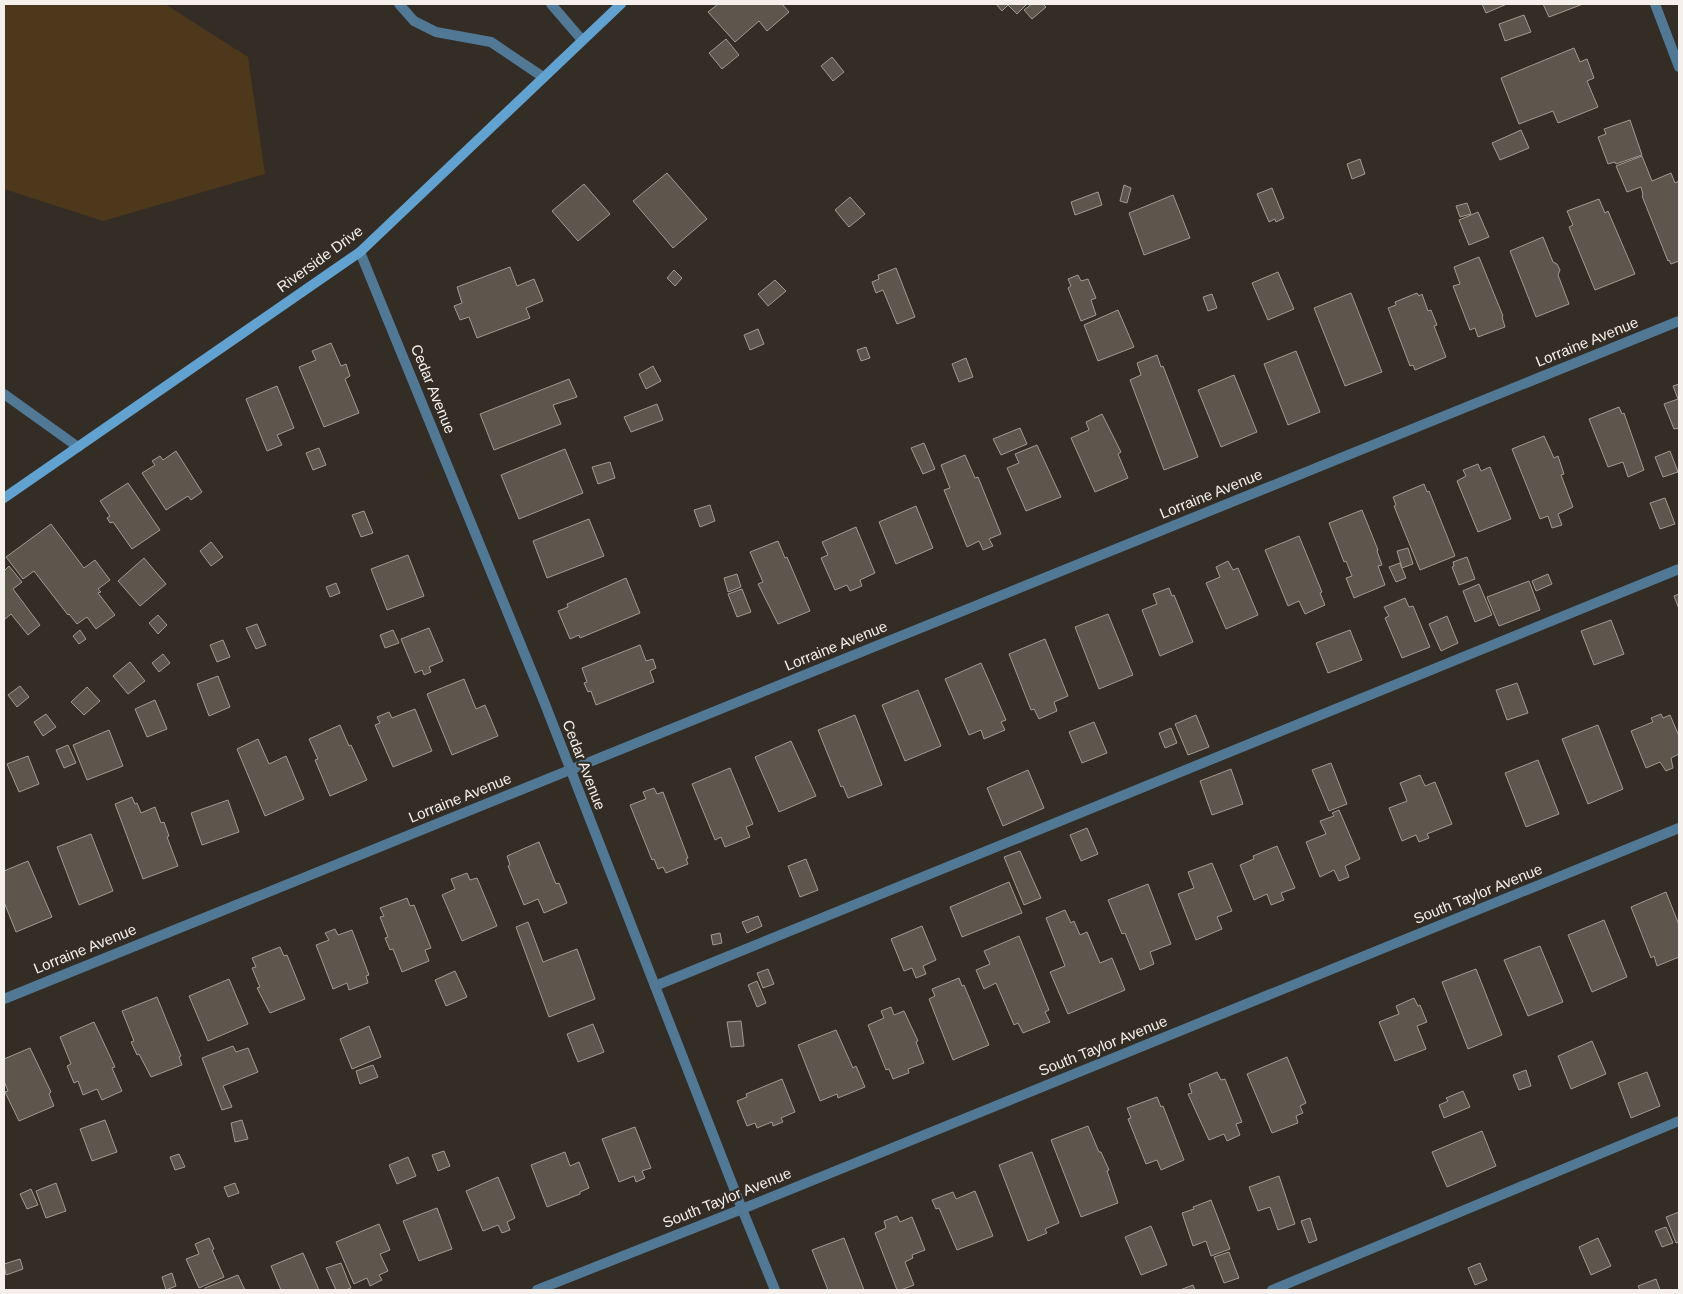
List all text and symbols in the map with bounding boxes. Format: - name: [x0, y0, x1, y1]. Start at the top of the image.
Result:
- street label: Riverside Drive: [274, 222, 366, 295]
- street label: Lorraine Avenue: [1533, 313, 1641, 370]
- street label: Cedar Avenue: [408, 342, 459, 436]
- street label: Lorraine Avenue: [1157, 465, 1265, 522]
- street label: Lorraine Avenue: [782, 617, 890, 674]
- street label: Cedar Avenue: [560, 718, 609, 812]
- street label: Lorraine Avenue: [406, 769, 514, 826]
- street label: South Taylor Avenue: [1411, 860, 1545, 927]
- street label: Lorraine Avenue: [31, 920, 139, 977]
- street label: South Taylor Avenue: [1036, 1012, 1170, 1079]
- street label: South Taylor Avenue: [660, 1164, 794, 1231]

